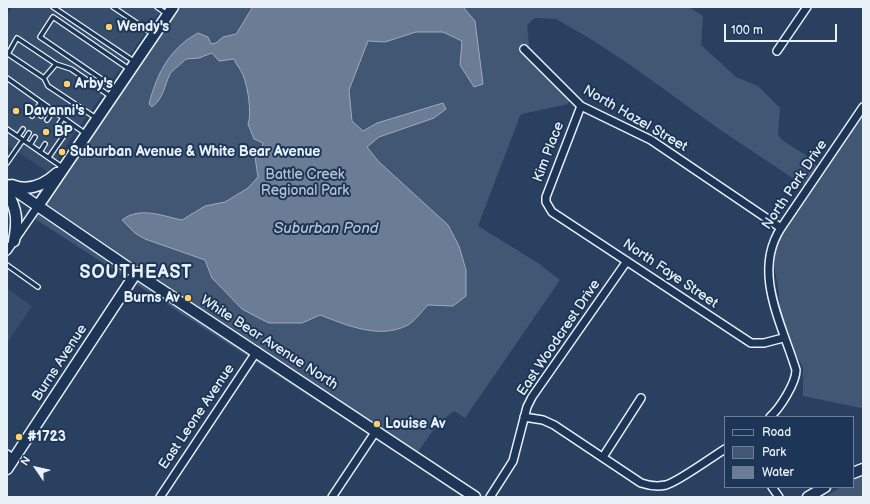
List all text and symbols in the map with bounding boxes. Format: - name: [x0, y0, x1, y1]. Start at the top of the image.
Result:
- scale bar: [726, 16, 839, 42]
- place label: Wendy's: [117, 19, 169, 35]
- marker: Wendy's: [104, 22, 114, 32]
- text: 100 m: [731, 23, 763, 38]
- place label: Arby's: [75, 76, 113, 92]
- marker: Arby's: [62, 79, 72, 89]
- street label: North Hazel Street: [580, 82, 690, 156]
- place label: Davanni's: [24, 103, 85, 119]
- marker: Davanni's: [11, 106, 21, 116]
- street label: Kim Place: [530, 120, 568, 184]
- place label: BP: [54, 124, 73, 140]
- marker: BP: [41, 127, 51, 137]
- street label: North Park Drive: [759, 137, 831, 233]
- place label: Suburban Avenue & White Bear Avenue: [70, 144, 320, 160]
- marker: Suburban Avenue & White Bear Avenue: [57, 147, 67, 157]
- park label: Battle Creek Regional Park: [261, 167, 349, 200]
- water label: Suburban Pond: [274, 220, 378, 238]
- street label: North Faye Street: [619, 236, 721, 312]
- district label: SOUTHEAST: [79, 262, 193, 284]
- street label: East Woodcrest Drive: [514, 277, 604, 399]
- place label: Burns Av: [123, 290, 180, 306]
- street label: White Bear Avenue North: [197, 292, 341, 394]
- marker: Burns Av: [183, 293, 193, 303]
- street label: Burns Avenue: [29, 322, 91, 404]
- street label: East Leone Avenue: [156, 361, 238, 473]
- place label: Louise Av: [385, 416, 446, 432]
- legend: [724, 416, 854, 488]
- marker: Louise Av: [372, 419, 382, 429]
- text: Road: [762, 425, 791, 440]
- place label: #1723: [27, 429, 66, 445]
- marker: #1723: [14, 432, 24, 442]
- text: Park: [762, 445, 786, 460]
- north arrow: [16, 448, 56, 488]
- text: N: [18, 454, 33, 468]
- text: Water: [762, 465, 794, 480]

